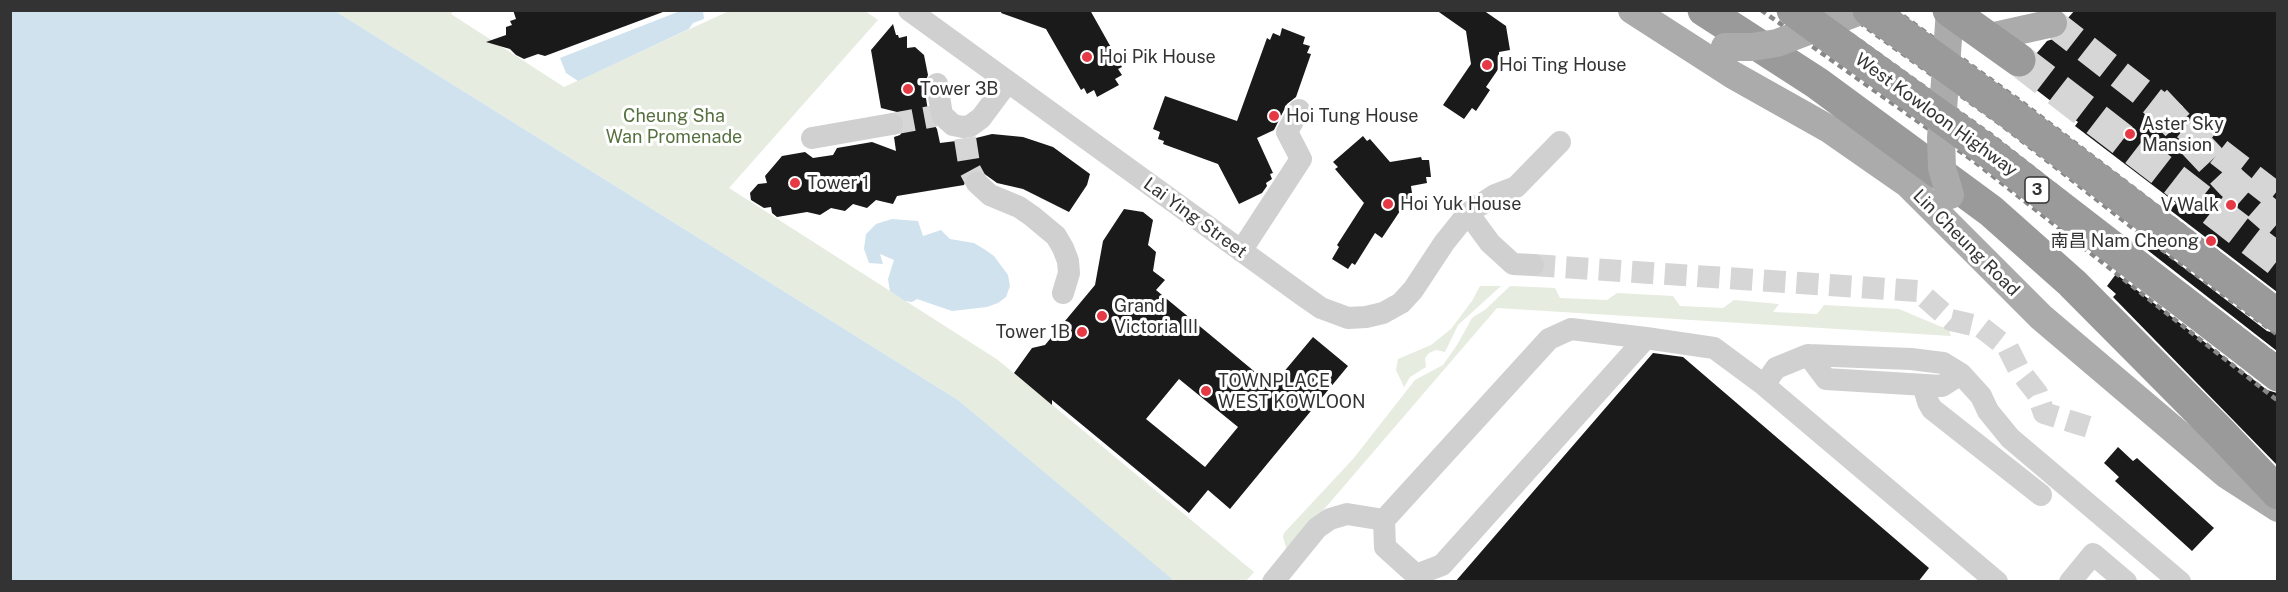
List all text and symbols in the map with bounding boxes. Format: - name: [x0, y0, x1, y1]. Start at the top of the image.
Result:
- place label: Hoi Pik House: [1099, 46, 1216, 68]
- street label: West Kowloon Highway: [1851, 49, 2021, 181]
- marker: Hoi Pik House: [1080, 50, 1094, 64]
- place label: Hoi Ting House: [1499, 54, 1626, 76]
- marker: Hoi Ting House: [1480, 58, 1494, 72]
- place label: Tower 3B: [920, 78, 998, 100]
- marker: Tower 3B: [901, 82, 915, 96]
- park label: Cheung Sha Wan Promenade: [606, 105, 742, 148]
- place label: Hoi Tung House: [1286, 105, 1418, 127]
- marker: Hoi Tung House: [1267, 109, 1281, 123]
- place label: Aster Sky Mansion: [2142, 113, 2224, 156]
- marker: Aster Sky Mansion: [2123, 127, 2137, 141]
- place label: Tower 1: [807, 172, 869, 194]
- street label: Lai Ying Street: [1139, 173, 1251, 263]
- marker: Tower 1: [788, 176, 802, 190]
- road number: 3: [2025, 177, 2049, 203]
- street label: Lin Cheung Road: [1908, 185, 2024, 301]
- place label: Hoi Yuk House: [1400, 193, 1521, 215]
- place label: V Walk: [2161, 194, 2219, 216]
- marker: Hoi Yuk House: [1381, 197, 1395, 211]
- marker: V Walk: [2224, 198, 2238, 212]
- place label: 南昌 Nam Cheong: [2050, 230, 2199, 252]
- marker: 南昌 Nam Cheong: [2204, 234, 2218, 248]
- place label: Grand Victoria III: [1114, 295, 1198, 338]
- marker: Grand Victoria III: [1095, 309, 1109, 323]
- place label: Tower 1B: [996, 321, 1070, 343]
- marker: Tower 1B: [1075, 325, 1089, 339]
- place label: TOWNPLACE WEST KOWLOON: [1218, 370, 1366, 412]
- marker: TOWNPLACE WEST KOWLOON: [1199, 384, 1213, 398]

